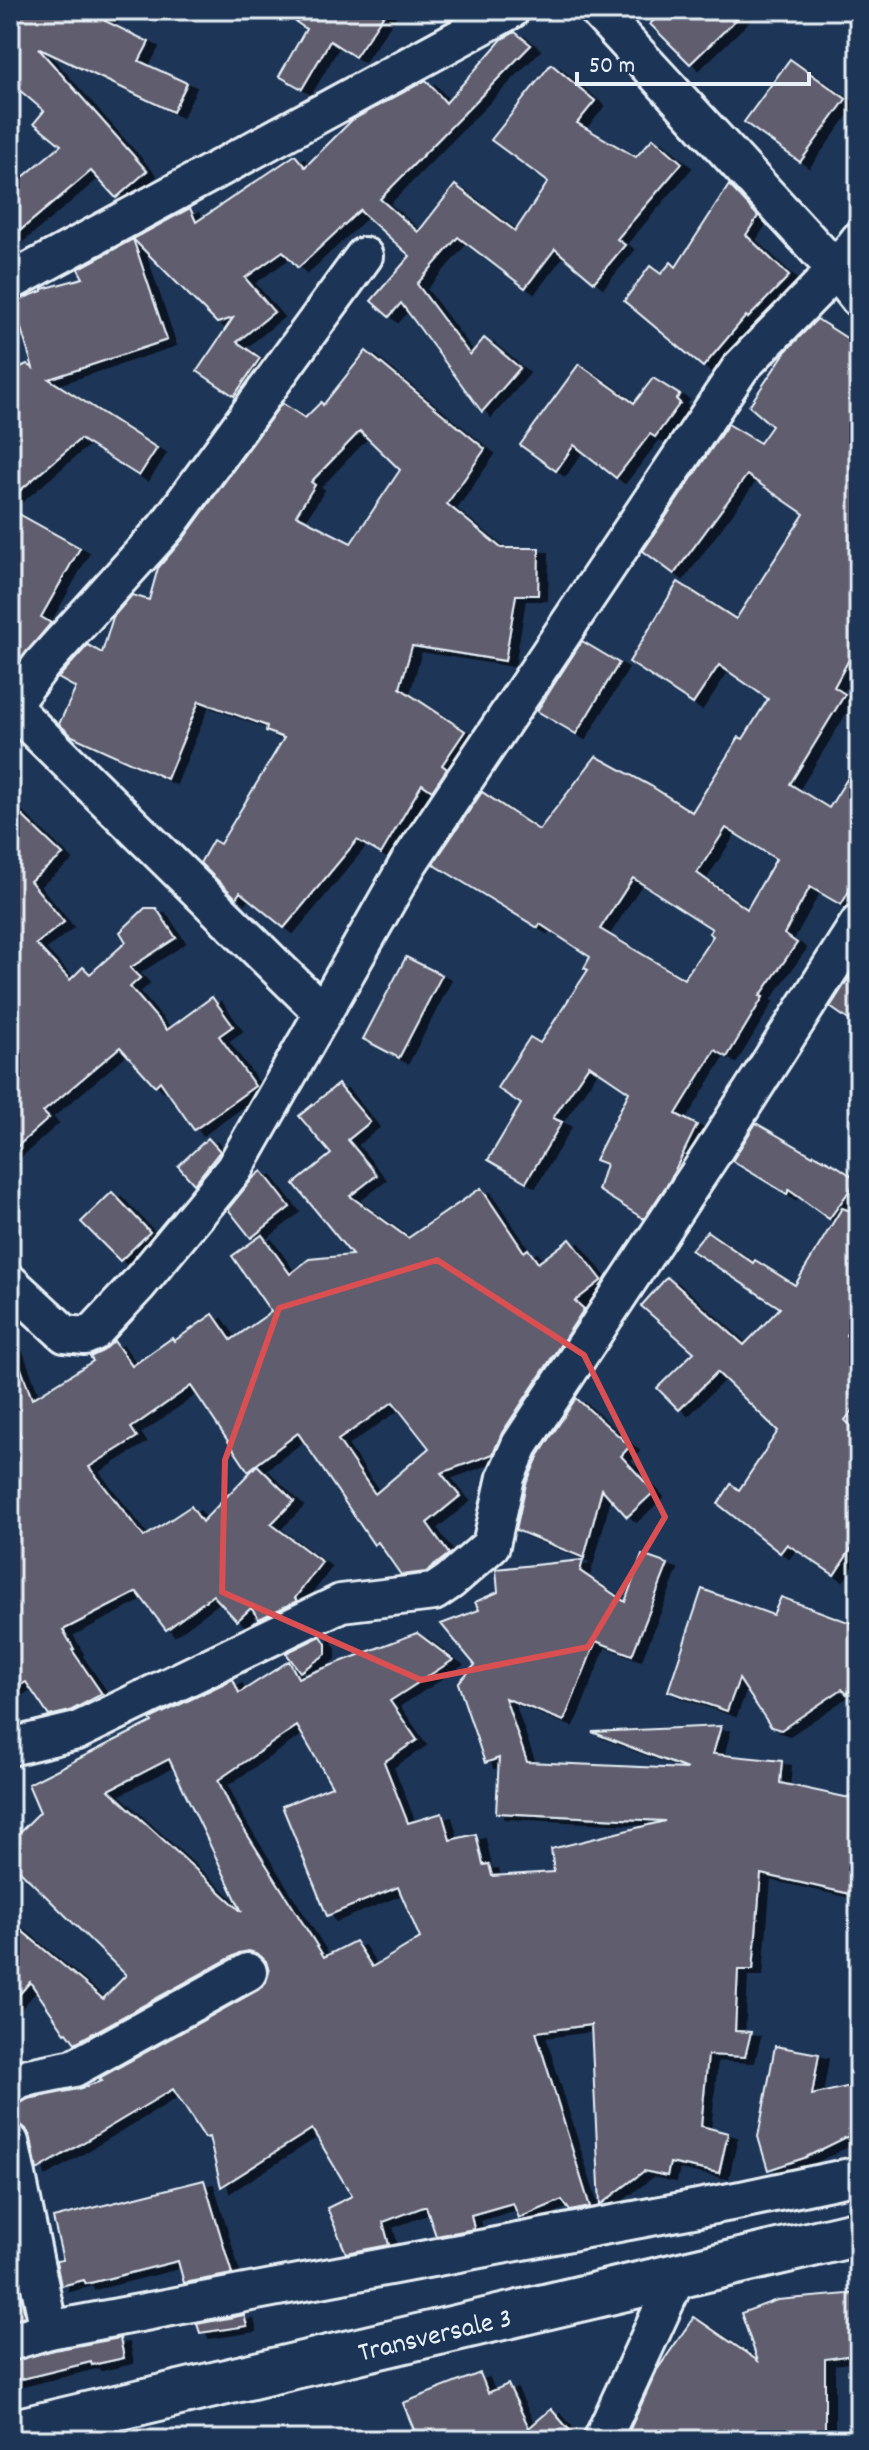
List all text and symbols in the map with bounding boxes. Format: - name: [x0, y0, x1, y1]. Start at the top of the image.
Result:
- scale bar: [577, 36, 809, 86]
- text: 50 m: [589, 50, 635, 84]
- street label: Transversale 3: [355, 2300, 516, 2375]

